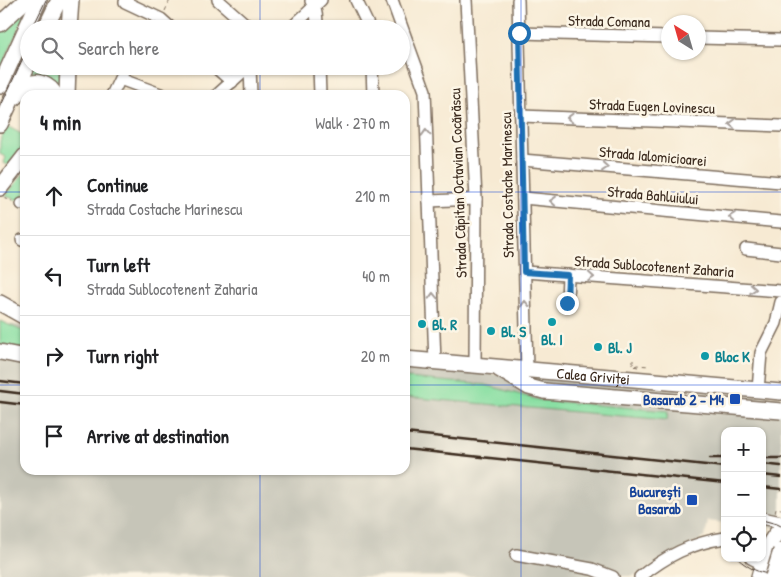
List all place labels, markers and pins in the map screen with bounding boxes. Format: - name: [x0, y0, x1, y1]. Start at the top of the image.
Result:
- place label: Bl. R: [432, 314, 457, 335]
- marker: Bl. I: [546, 316, 558, 328]
- marker: Bl. R: [416, 318, 428, 330]
- place label: Bl. S: [501, 321, 526, 342]
- marker: Bl. S: [485, 325, 497, 337]
- place label: Bl. I: [541, 329, 563, 350]
- place label: Bl. J: [608, 337, 632, 358]
- marker: Bl. J: [592, 341, 604, 353]
- place label: Bloc K: [715, 346, 750, 367]
- marker: Bloc K: [699, 350, 711, 362]
- place label: Basarab 2 - M4: [643, 389, 724, 410]
- marker: Basarab 2 - M4: [728, 392, 742, 406]
- place label: București Basarab: [630, 481, 681, 519]
- marker: București Basarab: [685, 493, 699, 507]

